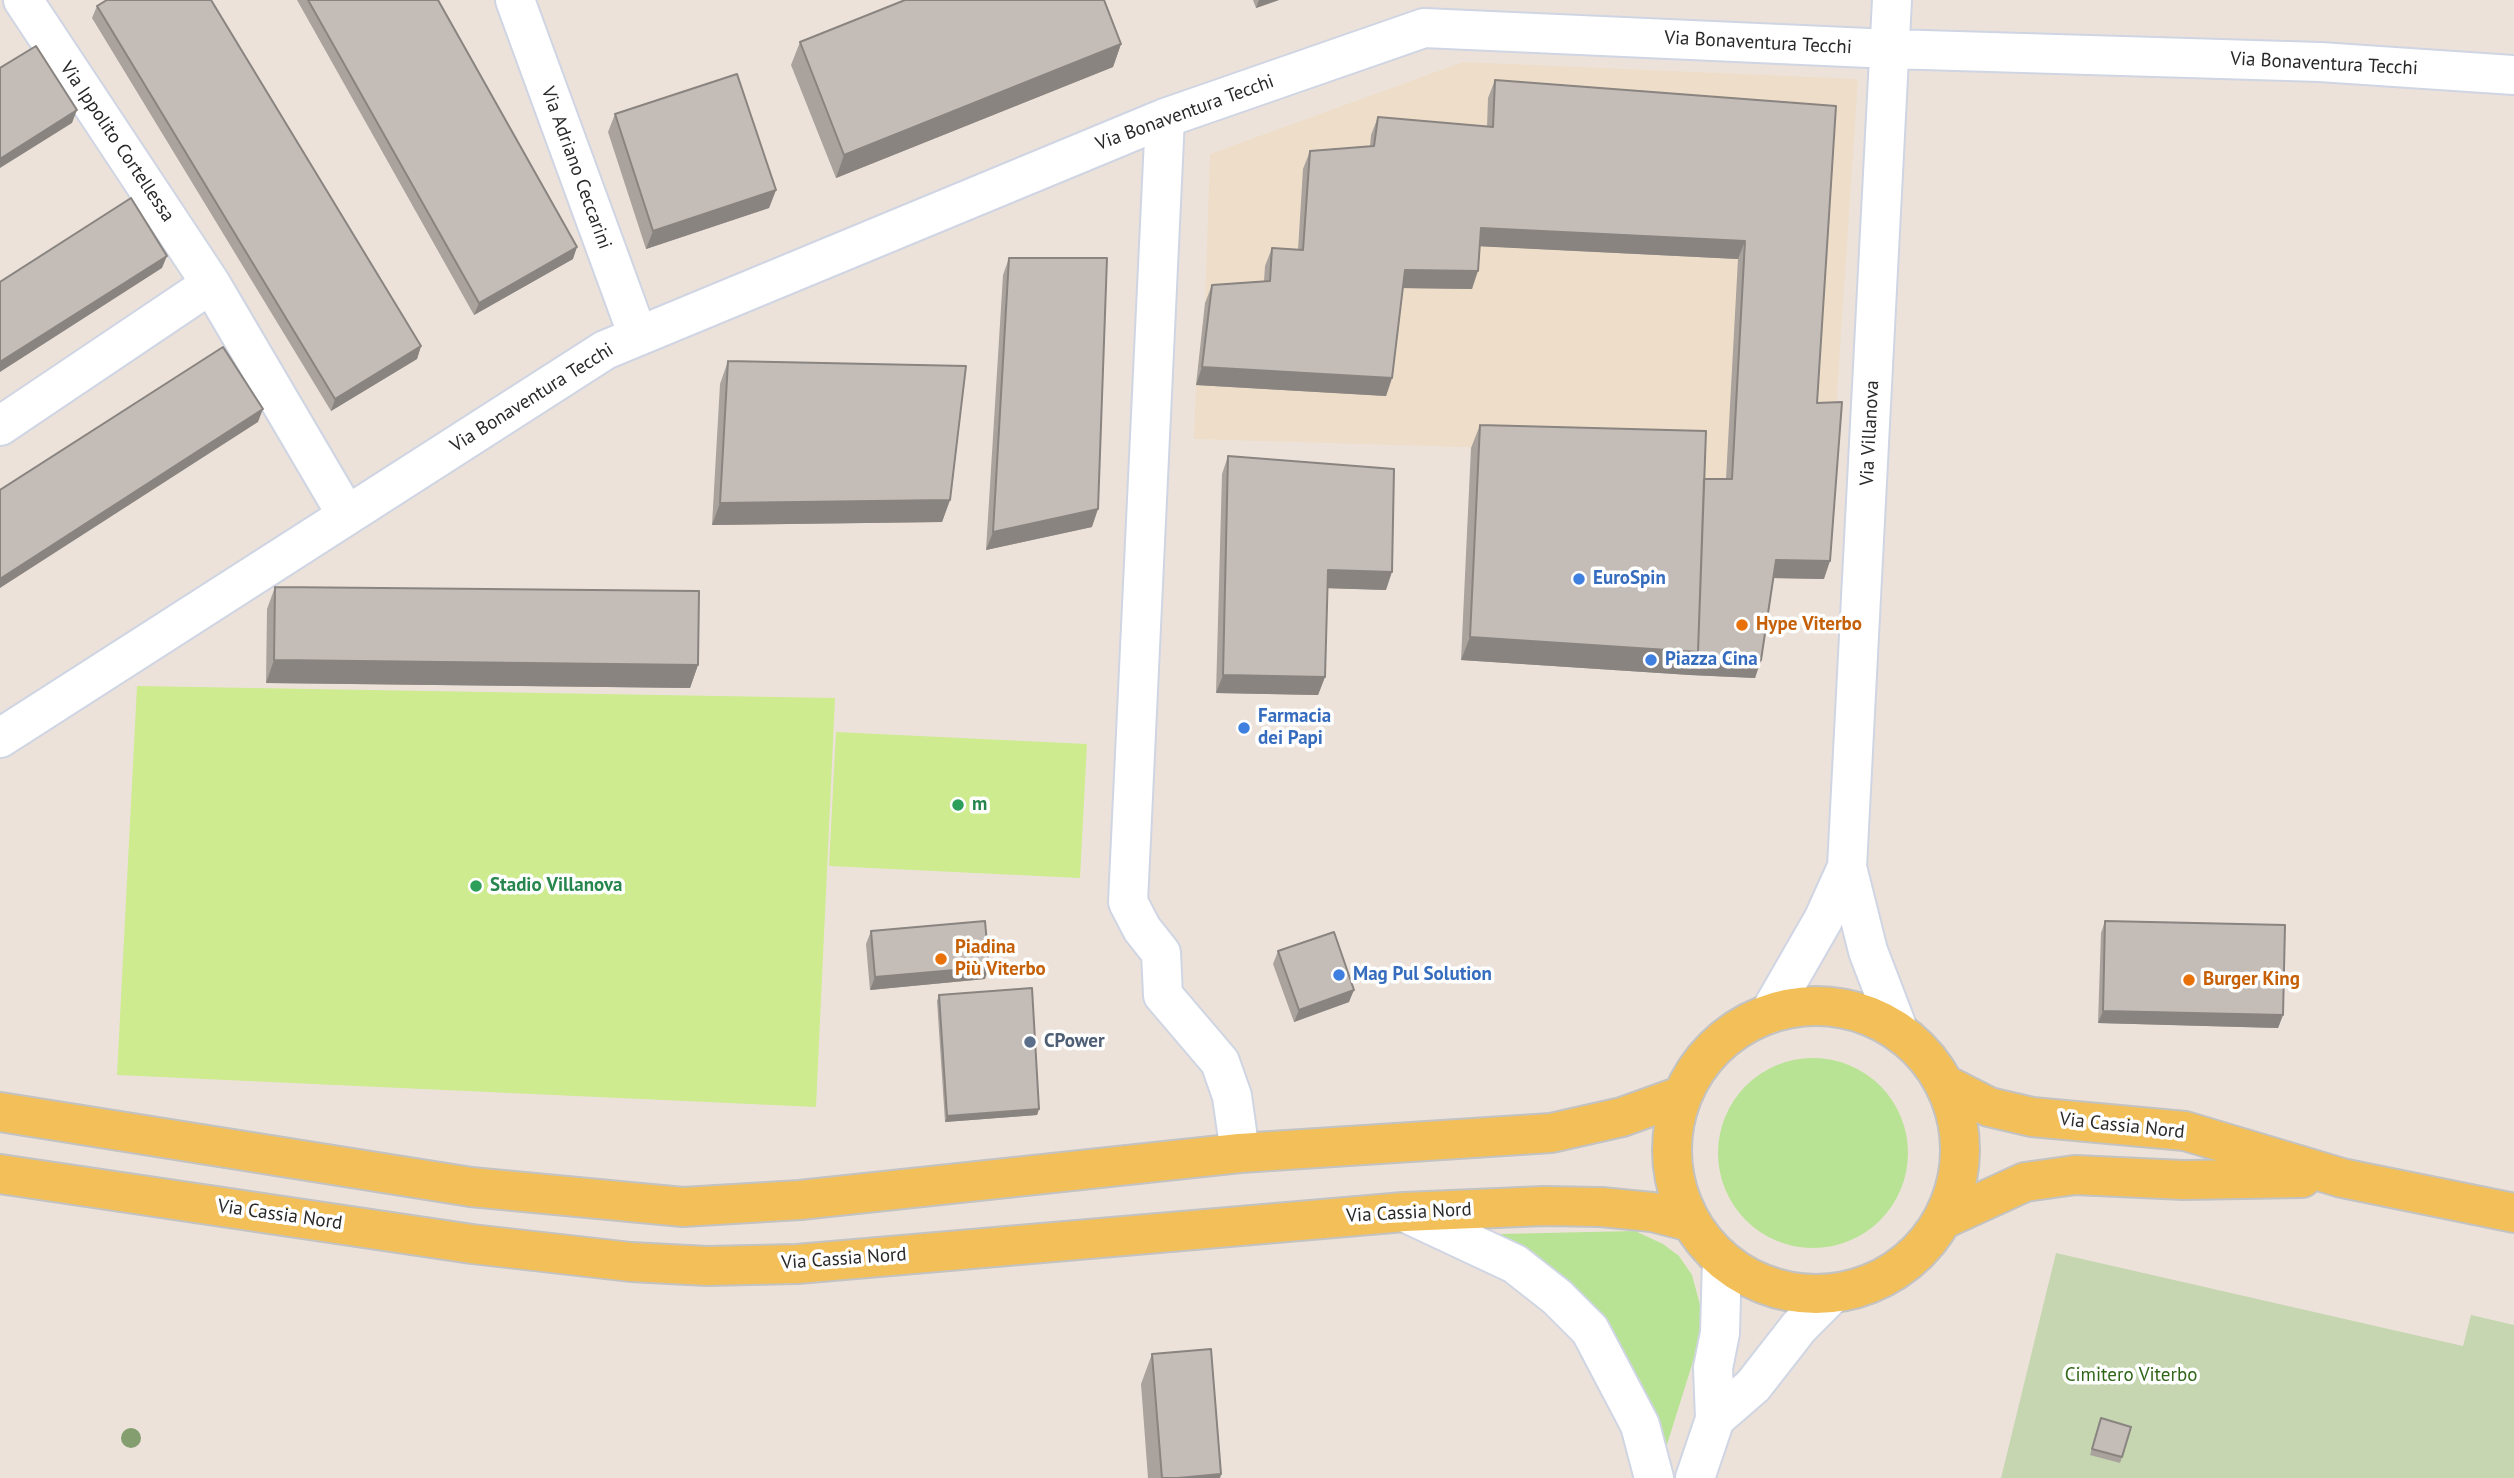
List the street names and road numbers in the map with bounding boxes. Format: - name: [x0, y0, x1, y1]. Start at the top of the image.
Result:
- street label: Via Bonaventura Tecchi: [1664, 27, 1852, 59]
- street label: Via Bonaventura Tecchi: [2230, 48, 2418, 80]
- street label: Via Ippolito Cortellessa: [55, 58, 179, 226]
- street label: Via Bonaventura Tecchi: [1093, 70, 1277, 156]
- street label: Via Adriano Ceccarini: [536, 84, 616, 252]
- street label: Via Bonaventura Tecchi: [446, 339, 618, 457]
- street label: Via Villanova: [1856, 380, 1884, 486]
- street label: Via Cassia Nord: [2058, 1108, 2186, 1144]
- street label: Via Cassia Nord: [216, 1195, 344, 1235]
- street label: Via Cassia Nord: [1346, 1198, 1472, 1228]
- street label: Via Cassia Nord: [781, 1243, 907, 1275]

